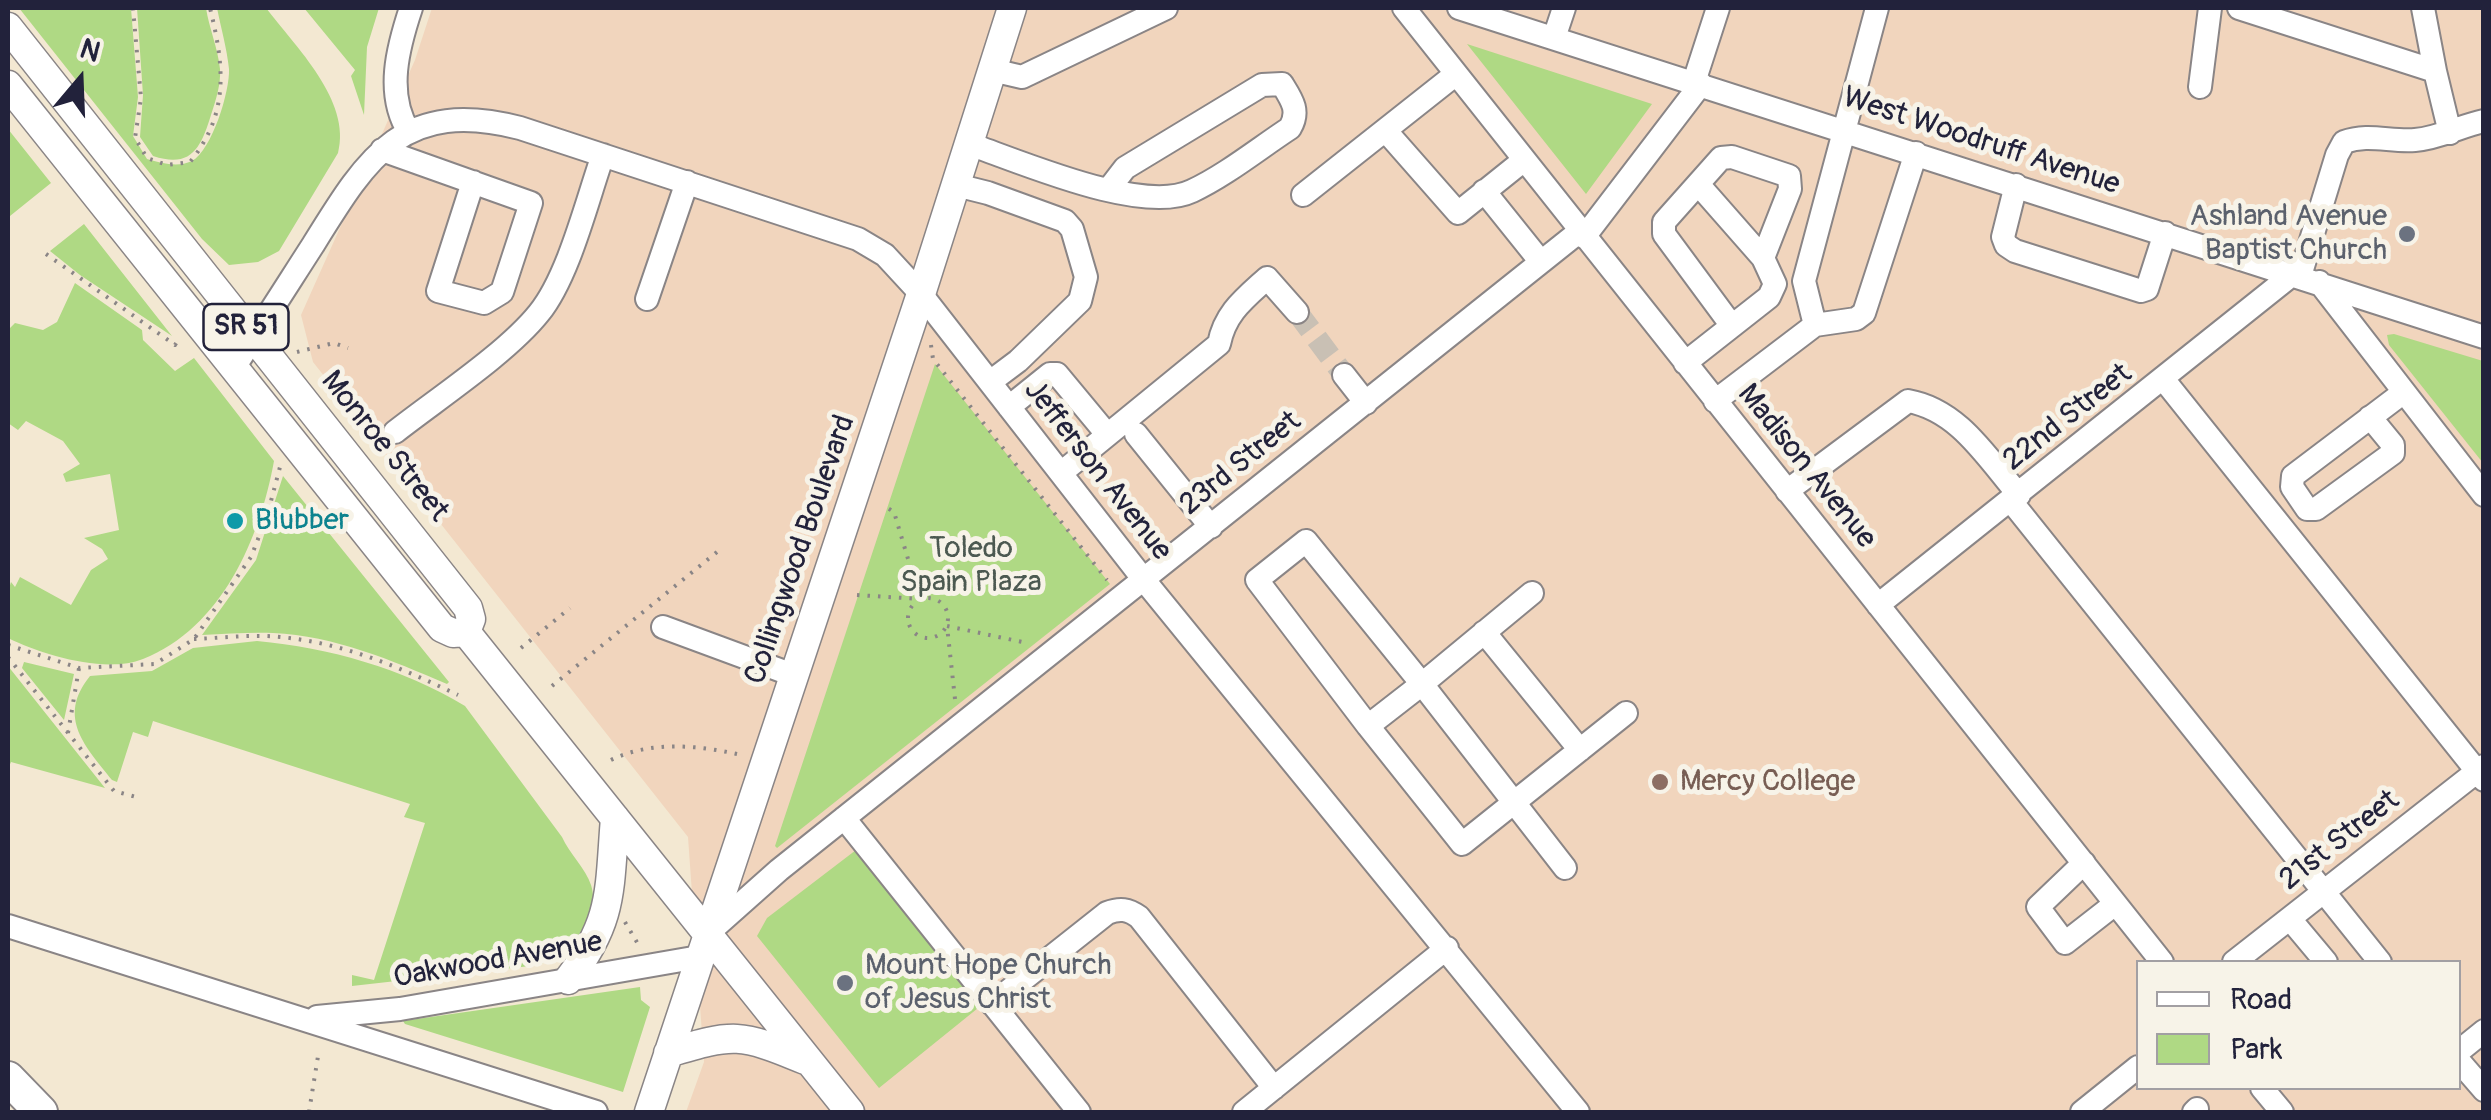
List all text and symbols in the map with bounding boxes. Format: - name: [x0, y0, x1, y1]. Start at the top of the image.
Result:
- north arrow: [30, 30, 130, 130]
- text: N: [75, 32, 105, 71]
- street label: West Woodruff Avenue: [1838, 80, 2124, 204]
- place label: Ashland Avenue Baptist Church: [2189, 199, 2387, 270]
- marker: Ashland Avenue Baptist Church: [2396, 223, 2418, 245]
- road number: SR 51: [204, 304, 288, 350]
- street label: 22nd Street: [1997, 357, 2139, 479]
- street label: Monroe Street: [312, 364, 456, 530]
- street label: Jefferson Avenue: [1015, 374, 1179, 568]
- street label: Madison Avenue: [1729, 378, 1883, 556]
- street label: 23rd Street: [1173, 404, 1309, 524]
- street label: Collingwood Boulevard: [738, 411, 864, 689]
- place label: Blubber: [255, 503, 349, 539]
- marker: Blubber: [224, 510, 246, 532]
- park label: Toledo Spain Plaza: [900, 531, 1042, 602]
- place label: Mercy College: [1680, 764, 1855, 800]
- marker: Mercy College: [1649, 771, 1671, 793]
- street label: 21st Street: [2273, 783, 2407, 899]
- street label: Oakwood Avenue: [391, 925, 605, 997]
- place label: Mount Hope Church of Jesus Christ: [865, 948, 1112, 1018]
- legend: [2136, 960, 2461, 1090]
- marker: Mount Hope Church of Jesus Christ: [834, 972, 856, 994]
- text: Road: [2230, 981, 2292, 1018]
- text: Park: [2230, 1031, 2283, 1068]

